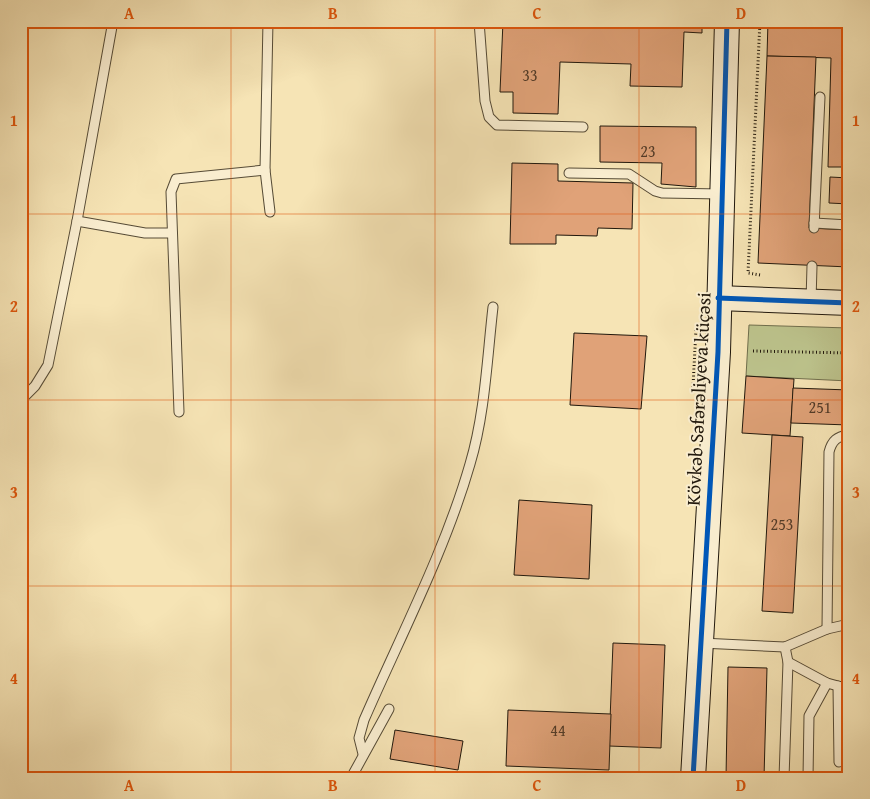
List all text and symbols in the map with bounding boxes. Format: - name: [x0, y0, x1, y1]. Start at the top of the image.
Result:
- text: A: [124, 1, 135, 25]
- text: B: [328, 1, 338, 25]
- text: C: [532, 1, 542, 25]
- text: D: [736, 1, 746, 25]
- house number: 33: [522, 63, 538, 87]
- text: 1: [10, 108, 18, 132]
- text: 1: [852, 108, 860, 132]
- house number: 23: [640, 139, 656, 163]
- street label: Kövkəb Səfərəliyeva küçəsi: [678, 292, 718, 506]
- text: 2: [10, 294, 18, 318]
- text: 2: [852, 294, 860, 318]
- house number: 251: [808, 395, 832, 419]
- text: 3: [10, 480, 18, 504]
- text: 3: [852, 480, 860, 504]
- house number: 253: [770, 512, 794, 536]
- text: 4: [10, 666, 18, 690]
- text: 4: [852, 666, 860, 690]
- house number: 44: [550, 718, 566, 742]
- text: A: [124, 773, 135, 797]
- text: B: [328, 773, 338, 797]
- text: C: [532, 773, 542, 797]
- text: D: [736, 773, 746, 797]

